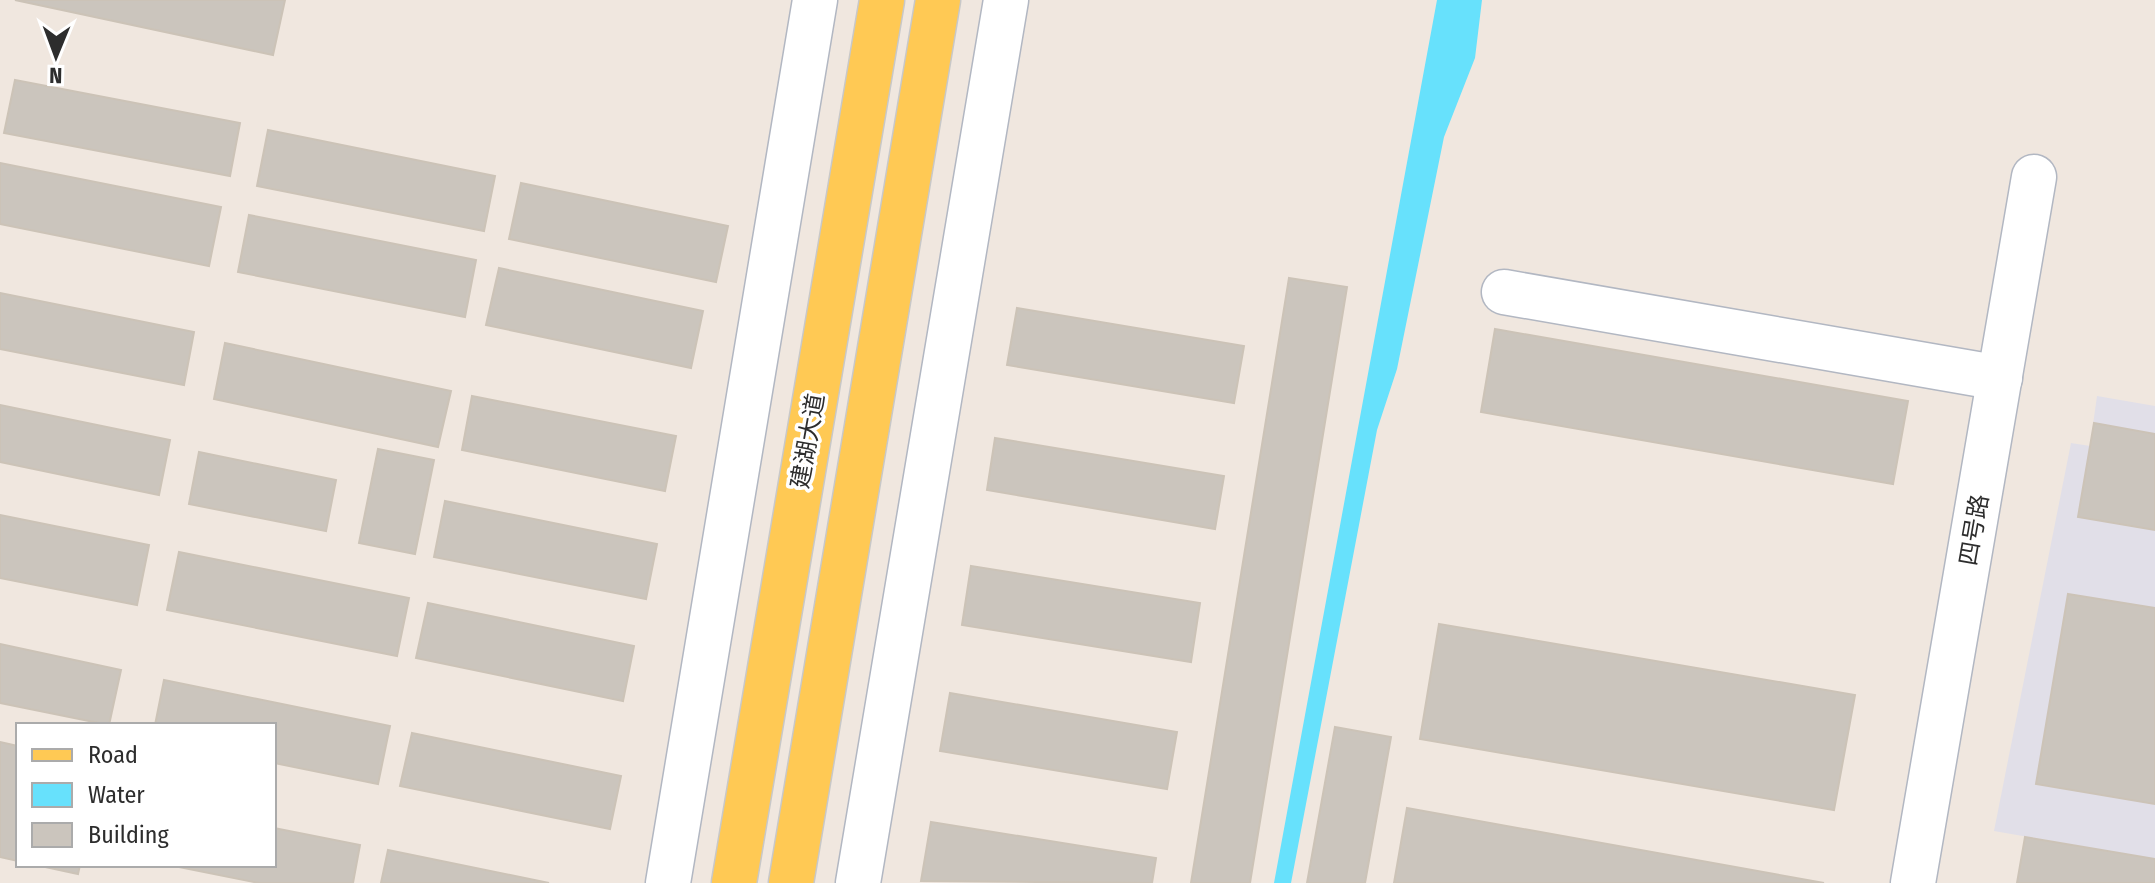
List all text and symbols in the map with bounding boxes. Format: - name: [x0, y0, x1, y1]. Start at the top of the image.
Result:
- north arrow: [16, 16, 96, 96]
- text: N: [49, 62, 62, 89]
- street label: 建湖大道: [786, 391, 830, 491]
- street label: 四号路: [1954, 492, 1994, 568]
- legend: [16, 723, 276, 867]
- text: Road: [88, 741, 138, 769]
- text: Water: [88, 781, 145, 809]
- text: Building: [88, 821, 170, 849]

